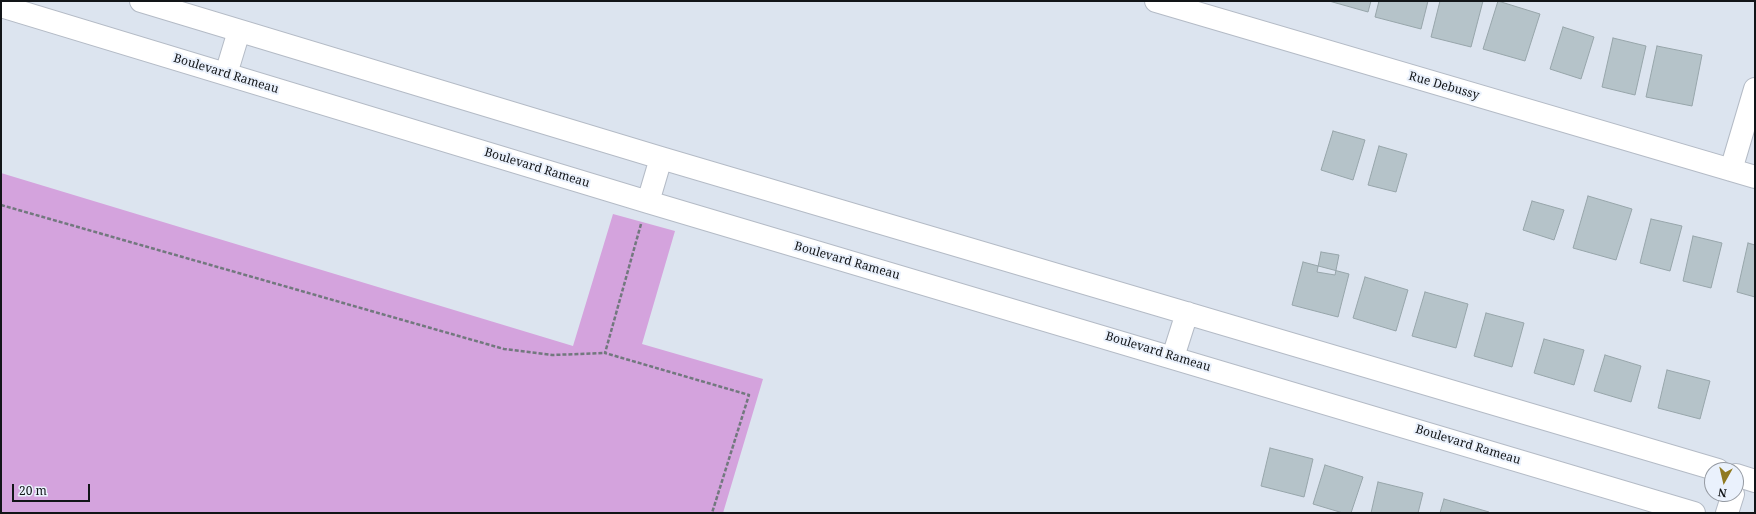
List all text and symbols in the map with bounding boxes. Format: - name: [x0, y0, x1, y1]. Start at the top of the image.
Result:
- street label: Boulevard Rameau: [172, 51, 280, 97]
- street label: Rue Debussy: [1407, 69, 1481, 103]
- street label: Boulevard Rameau: [483, 145, 591, 191]
- street label: Boulevard Rameau: [793, 239, 901, 283]
- street label: Boulevard Rameau: [1104, 329, 1212, 375]
- street label: Boulevard Rameau: [1414, 422, 1522, 468]
- north arrow: [1704, 462, 1744, 502]
- scale bar: [14, 476, 92, 502]
- text: 20 m: [19, 482, 47, 499]
- text: N: [1717, 485, 1728, 501]

